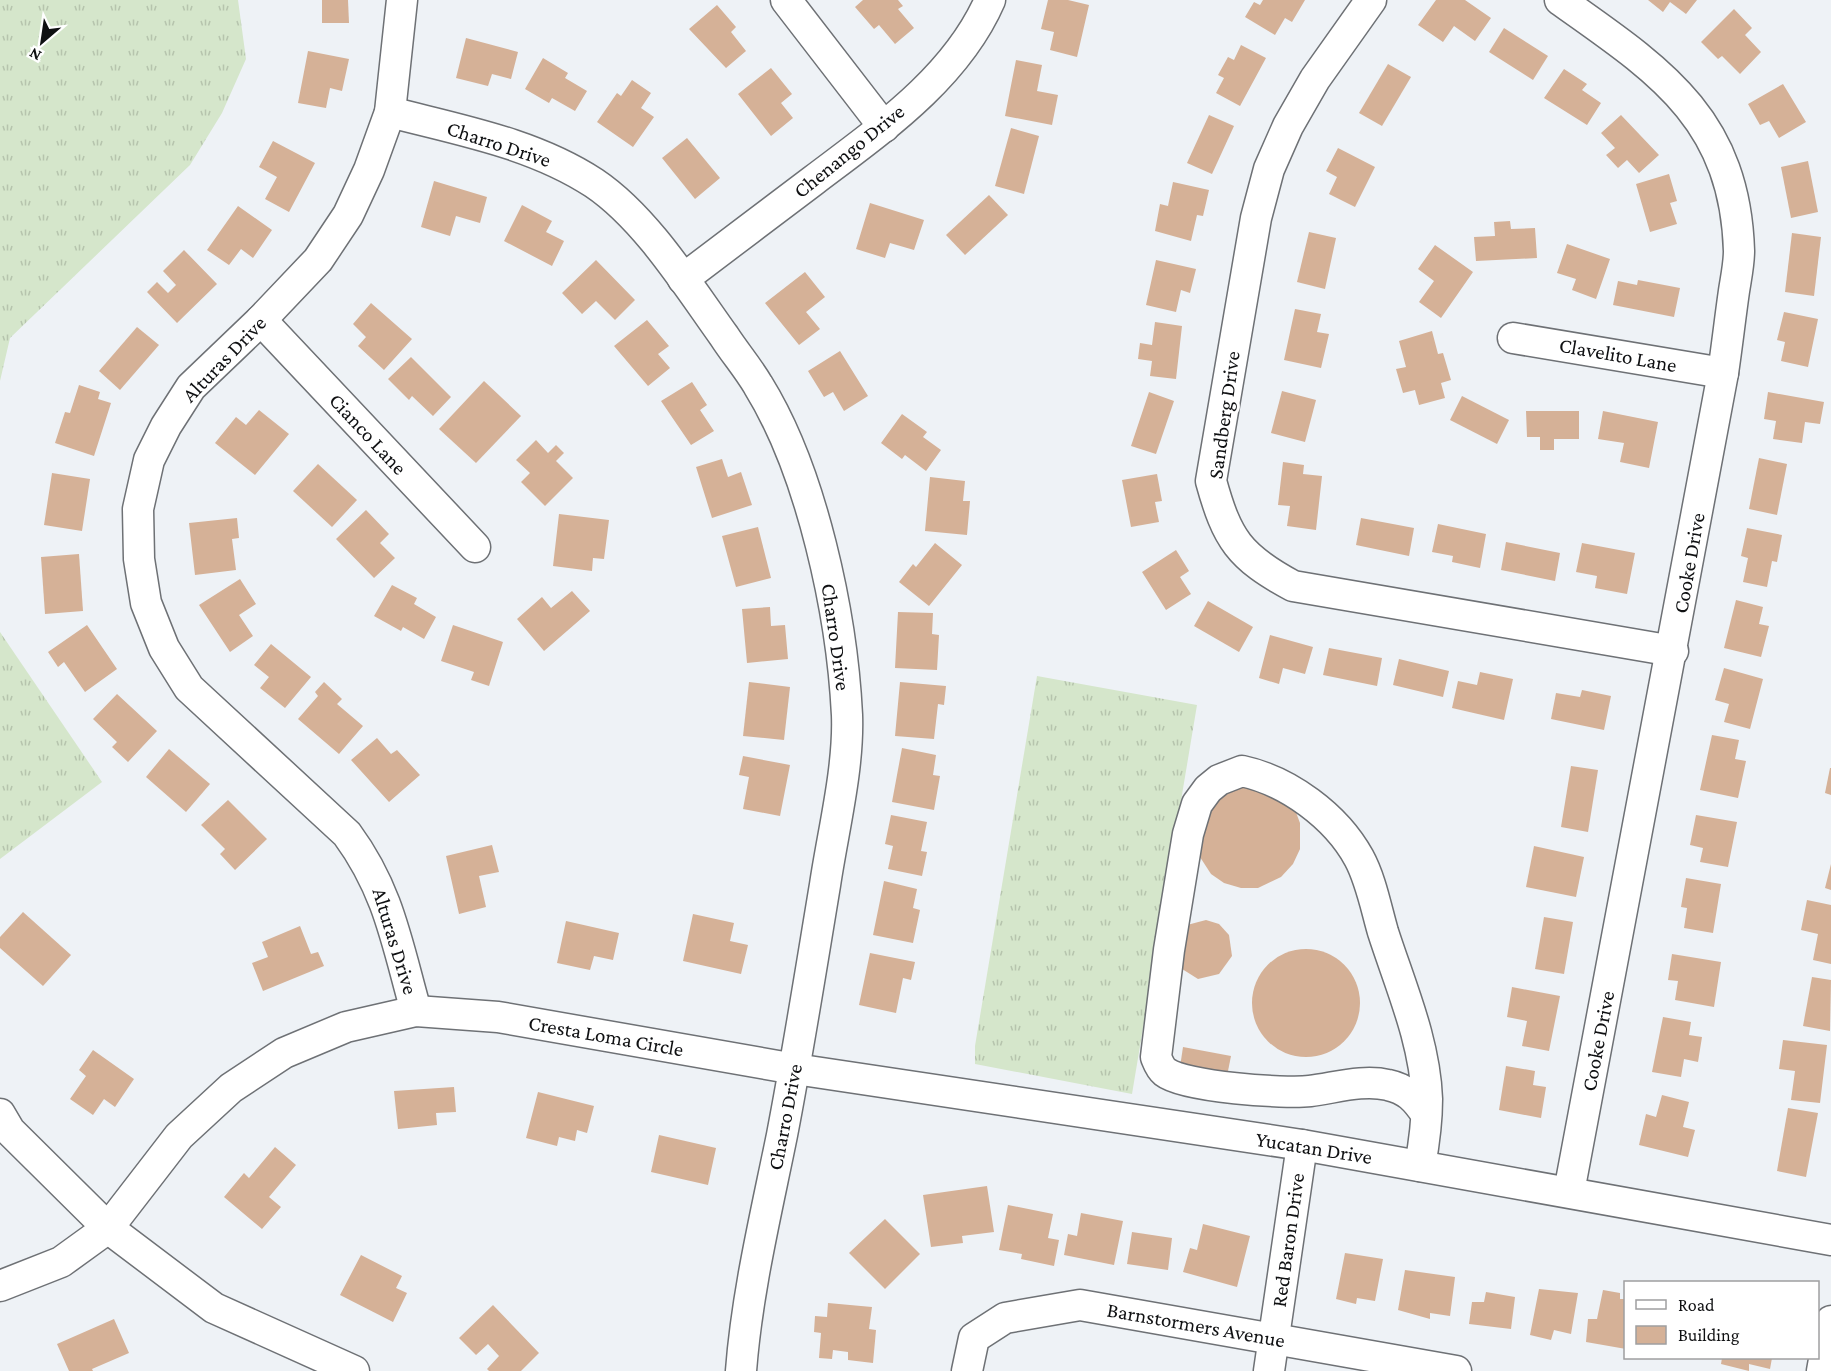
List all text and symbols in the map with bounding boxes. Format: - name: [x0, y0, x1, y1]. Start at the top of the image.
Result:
- north arrow: [12, 12, 72, 72]
- text: N: [26, 45, 44, 65]
- street label: Chenango Drive: [789, 99, 909, 203]
- street label: Charro Drive: [444, 116, 554, 172]
- street label: Alturas Drive: [177, 311, 271, 407]
- street label: Clavelito Lane: [1557, 333, 1679, 377]
- street label: Sandberg Drive: [1203, 350, 1245, 480]
- street label: Cianco Lane: [324, 388, 412, 480]
- street label: Cooke Drive: [1668, 511, 1710, 615]
- street label: Charro Drive: [817, 582, 855, 692]
- street label: Alturas Drive: [367, 885, 423, 997]
- street label: Cooke Drive: [1577, 989, 1619, 1093]
- street label: Cresta Loma Circle: [527, 1011, 685, 1061]
- street label: Charro Drive: [763, 1062, 807, 1172]
- street label: Yucatan Drive: [1254, 1127, 1374, 1169]
- street label: Red Baron Drive: [1267, 1171, 1309, 1309]
- legend: [1624, 1281, 1819, 1359]
- text: Road: [1678, 1295, 1715, 1315]
- street label: Barnstormers Avenue: [1105, 1298, 1287, 1352]
- text: Building: [1678, 1325, 1740, 1345]

